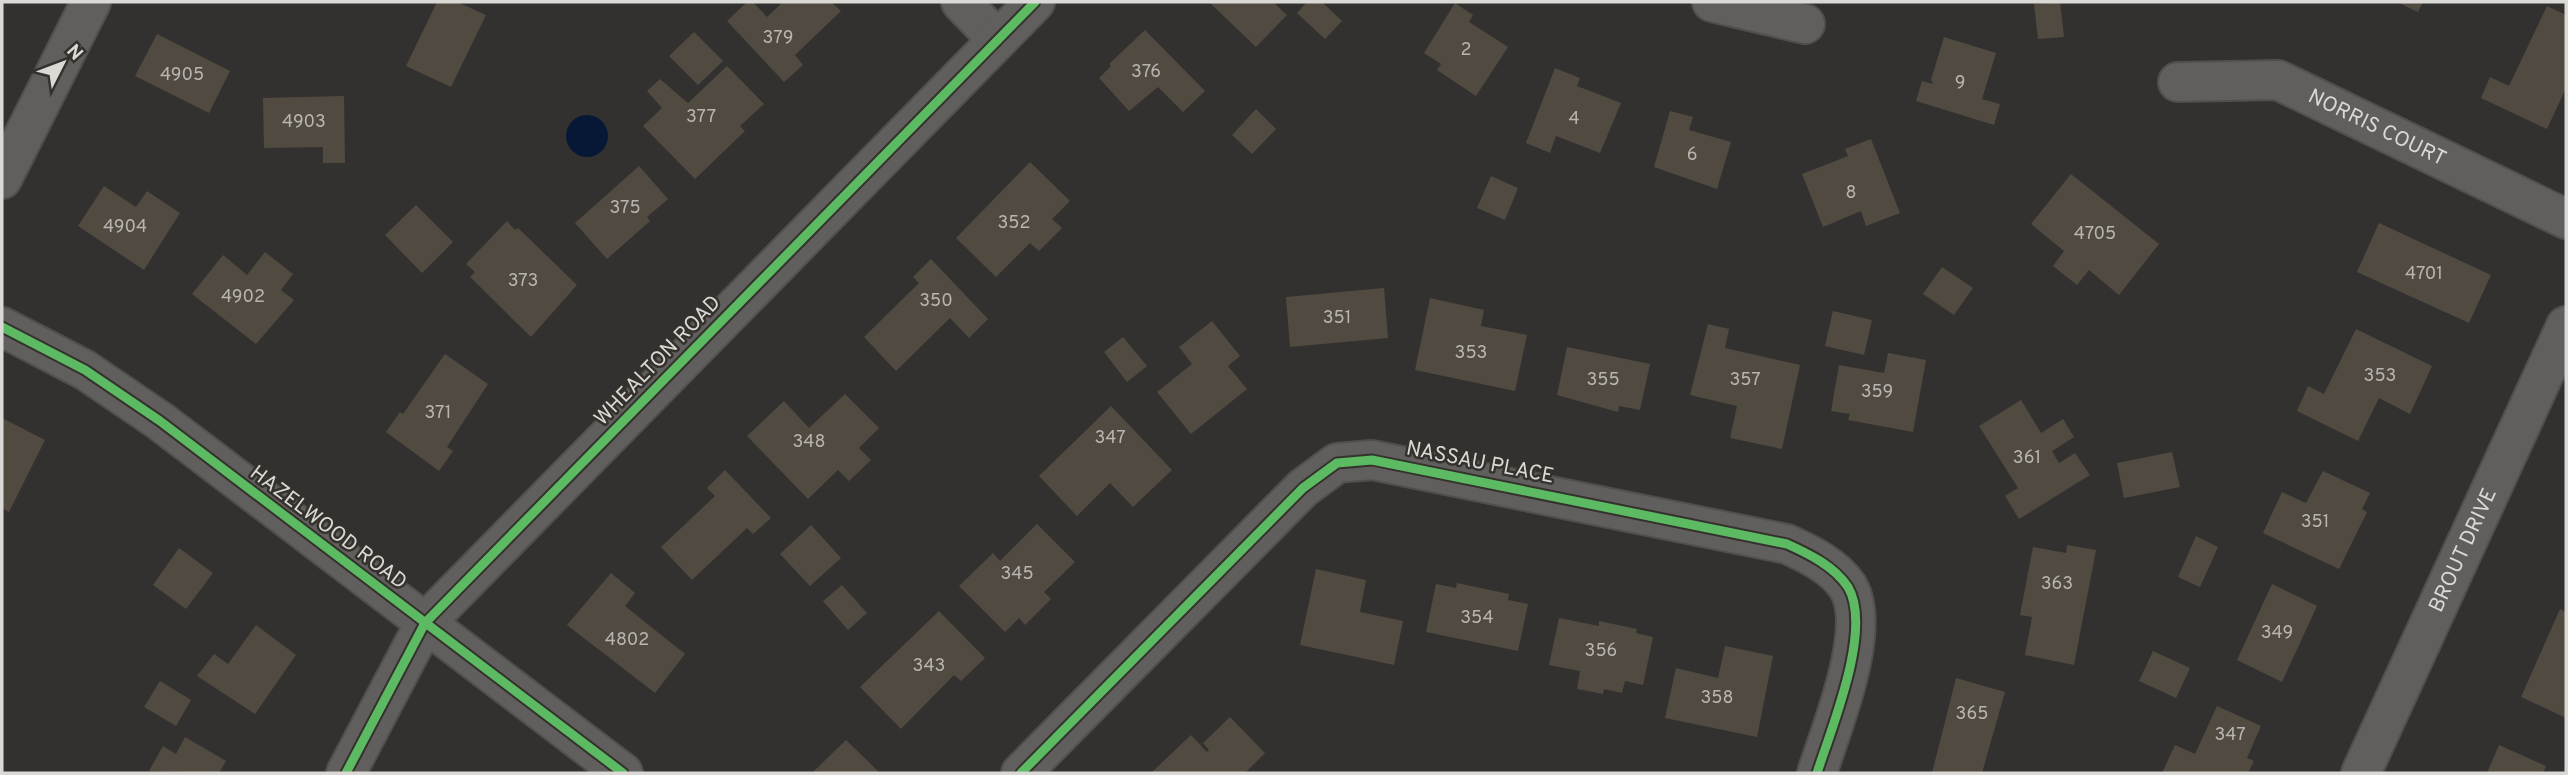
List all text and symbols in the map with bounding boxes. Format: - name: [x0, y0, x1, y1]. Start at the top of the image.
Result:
- house number: 379: [763, 27, 793, 50]
- north arrow: [28, 28, 98, 98]
- house number: 2: [1460, 39, 1472, 62]
- text: N: [61, 40, 88, 66]
- house number: 376: [1131, 61, 1161, 84]
- house number: 4905: [160, 64, 204, 87]
- house number: 9: [1955, 72, 1965, 95]
- street label: NORRIS COURT: [2303, 83, 2451, 173]
- house number: 377: [686, 106, 716, 129]
- house number: 4: [1568, 108, 1580, 131]
- house number: 4903: [282, 111, 326, 134]
- house number: 6: [1687, 144, 1697, 167]
- house number: 8: [1846, 182, 1857, 205]
- house number: 375: [609, 197, 641, 220]
- house number: 352: [998, 212, 1030, 235]
- house number: 4904: [103, 216, 147, 239]
- house number: 4705: [2074, 223, 2116, 246]
- house number: 4701: [2405, 263, 2443, 286]
- house number: 373: [508, 270, 538, 293]
- house number: 4902: [221, 286, 265, 309]
- street label: WHEALTON ROAD: [589, 290, 727, 432]
- house number: 350: [919, 290, 953, 313]
- house number: 351: [1323, 307, 1351, 330]
- house number: 353: [1455, 342, 1487, 365]
- house number: 353: [2364, 365, 2396, 388]
- house number: 355: [1586, 369, 1620, 392]
- house number: 357: [1729, 369, 1761, 392]
- house number: 359: [1861, 381, 1893, 404]
- house number: 371: [424, 402, 452, 425]
- house number: 347: [1094, 427, 1126, 450]
- house number: 348: [792, 431, 826, 454]
- street label: NASSAU PLACE: [1404, 435, 1556, 491]
- house number: 361: [2013, 447, 2041, 470]
- street label: HAZELWOOD ROAD: [244, 460, 412, 596]
- street label: BROUT DRIVE: [2423, 484, 2503, 617]
- house number: 351: [2301, 511, 2329, 534]
- house number: 345: [1000, 563, 1034, 586]
- house number: 363: [2041, 573, 2073, 596]
- house number: 354: [1460, 607, 1494, 630]
- house number: 349: [2261, 622, 2293, 645]
- house number: 4802: [605, 629, 649, 652]
- house number: 356: [1585, 640, 1617, 663]
- house number: 343: [913, 655, 945, 678]
- house number: 358: [1700, 687, 1734, 710]
- house number: 365: [1956, 703, 1988, 726]
- house number: 347: [2214, 724, 2246, 747]

